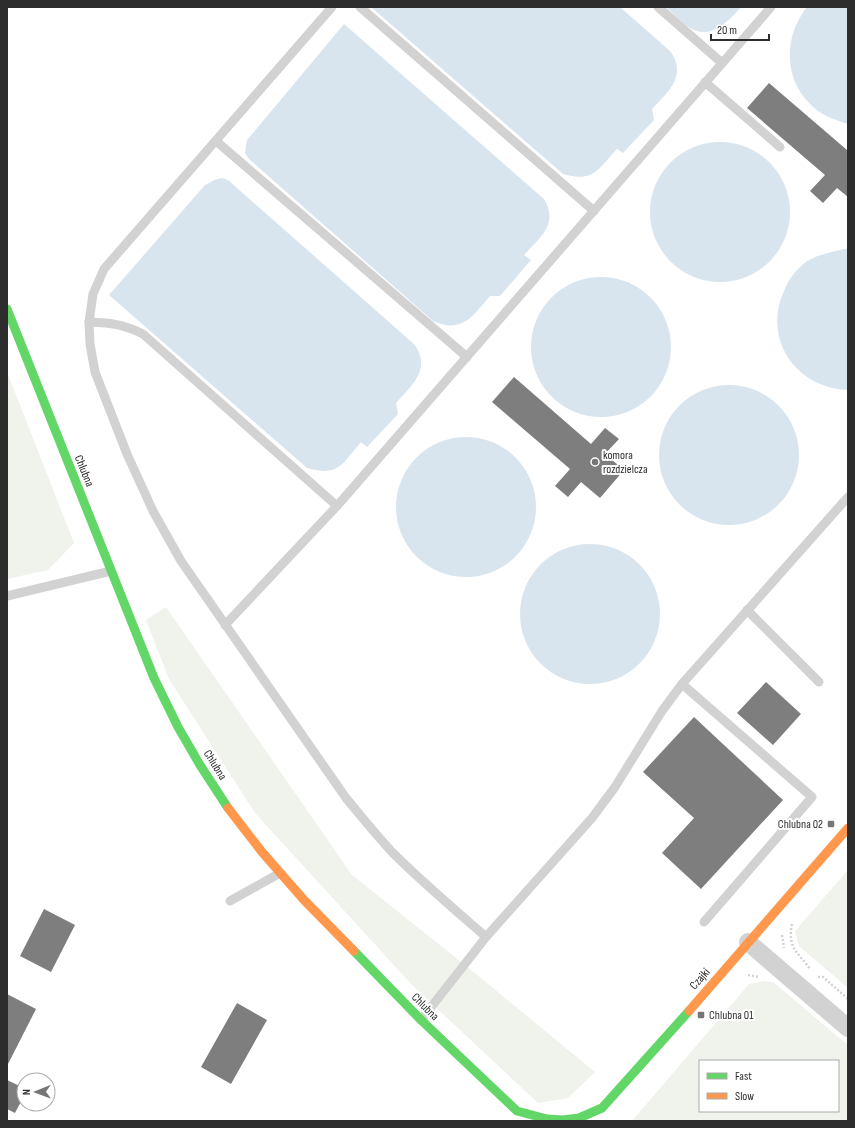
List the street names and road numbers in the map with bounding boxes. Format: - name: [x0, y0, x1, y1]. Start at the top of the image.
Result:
- street label: Chlubna: [71, 453, 97, 489]
- street label: Chlubna: [200, 747, 230, 783]
- street label: Czajki: [687, 965, 713, 993]
- street label: Chlubna: [408, 990, 442, 1024]

